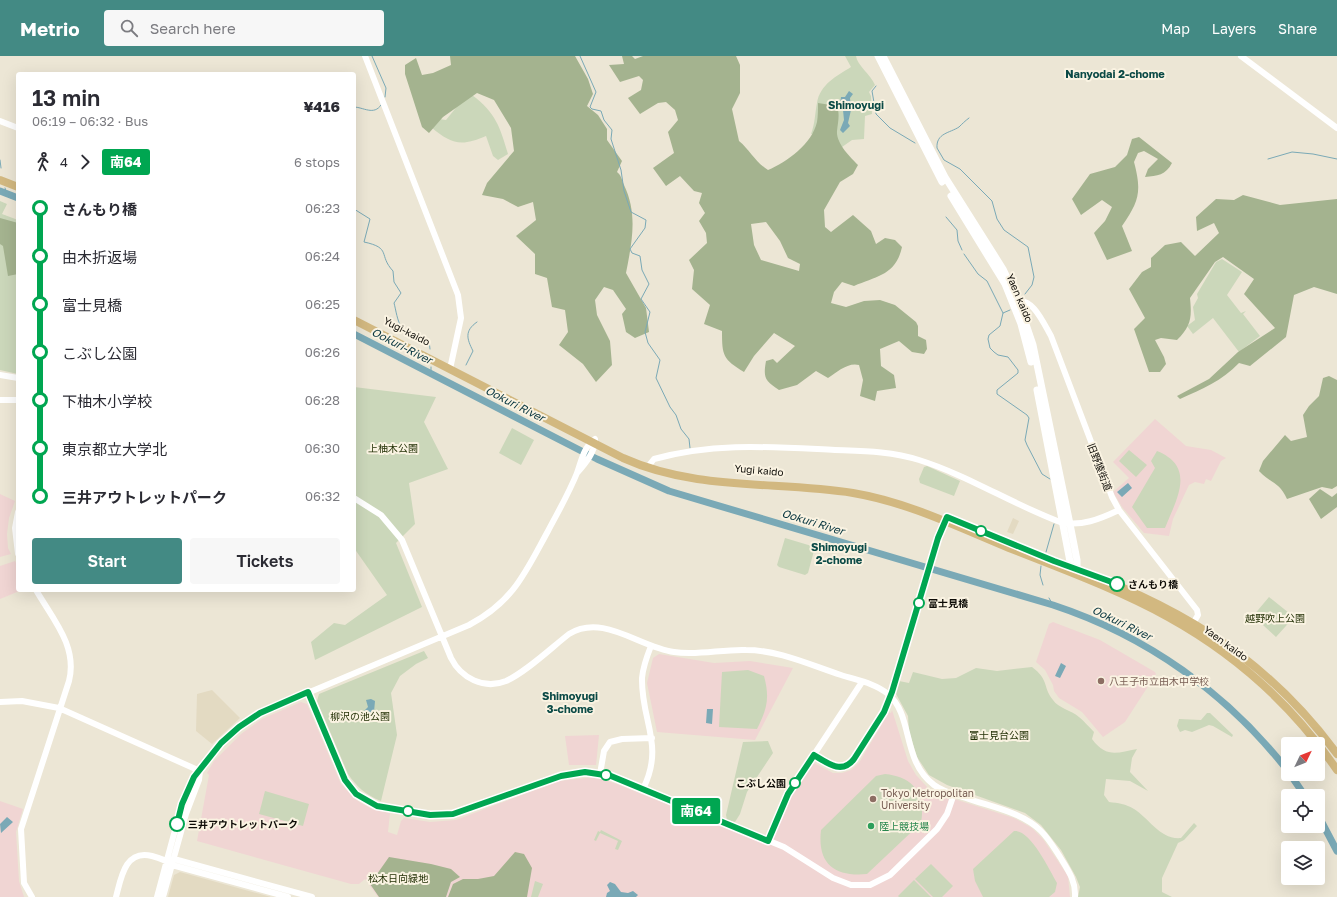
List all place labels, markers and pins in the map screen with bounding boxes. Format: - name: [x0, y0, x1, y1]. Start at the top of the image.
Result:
- unlabelled marker: [975, 525, 987, 537]
- marker: さんもり橋: [1109, 576, 1125, 592]
- place label: さんもり橋: [1128, 578, 1178, 590]
- marker: 富士見橋: [913, 597, 925, 609]
- place label: 富士見橋: [928, 597, 968, 609]
- place label: 八王子市立由木中学校: [1109, 675, 1209, 687]
- marker: 八王子市立由木中学校: [1096, 676, 1106, 686]
- unlabelled marker: [600, 769, 612, 781]
- place label: こぶし公園: [736, 777, 786, 789]
- marker: こぶし公園: [789, 777, 801, 789]
- place label: Tokyo Metropolitan University: [881, 787, 974, 811]
- marker: Tokyo Metropolitan University: [868, 794, 878, 804]
- unlabelled marker: [402, 805, 414, 817]
- marker: 三井アウトレットパーク: [169, 816, 185, 832]
- place label: 三井アウトレットパーク: [188, 818, 298, 830]
- place label: 陸上競技場: [879, 820, 929, 832]
- marker: 陸上競技場: [866, 821, 876, 831]

